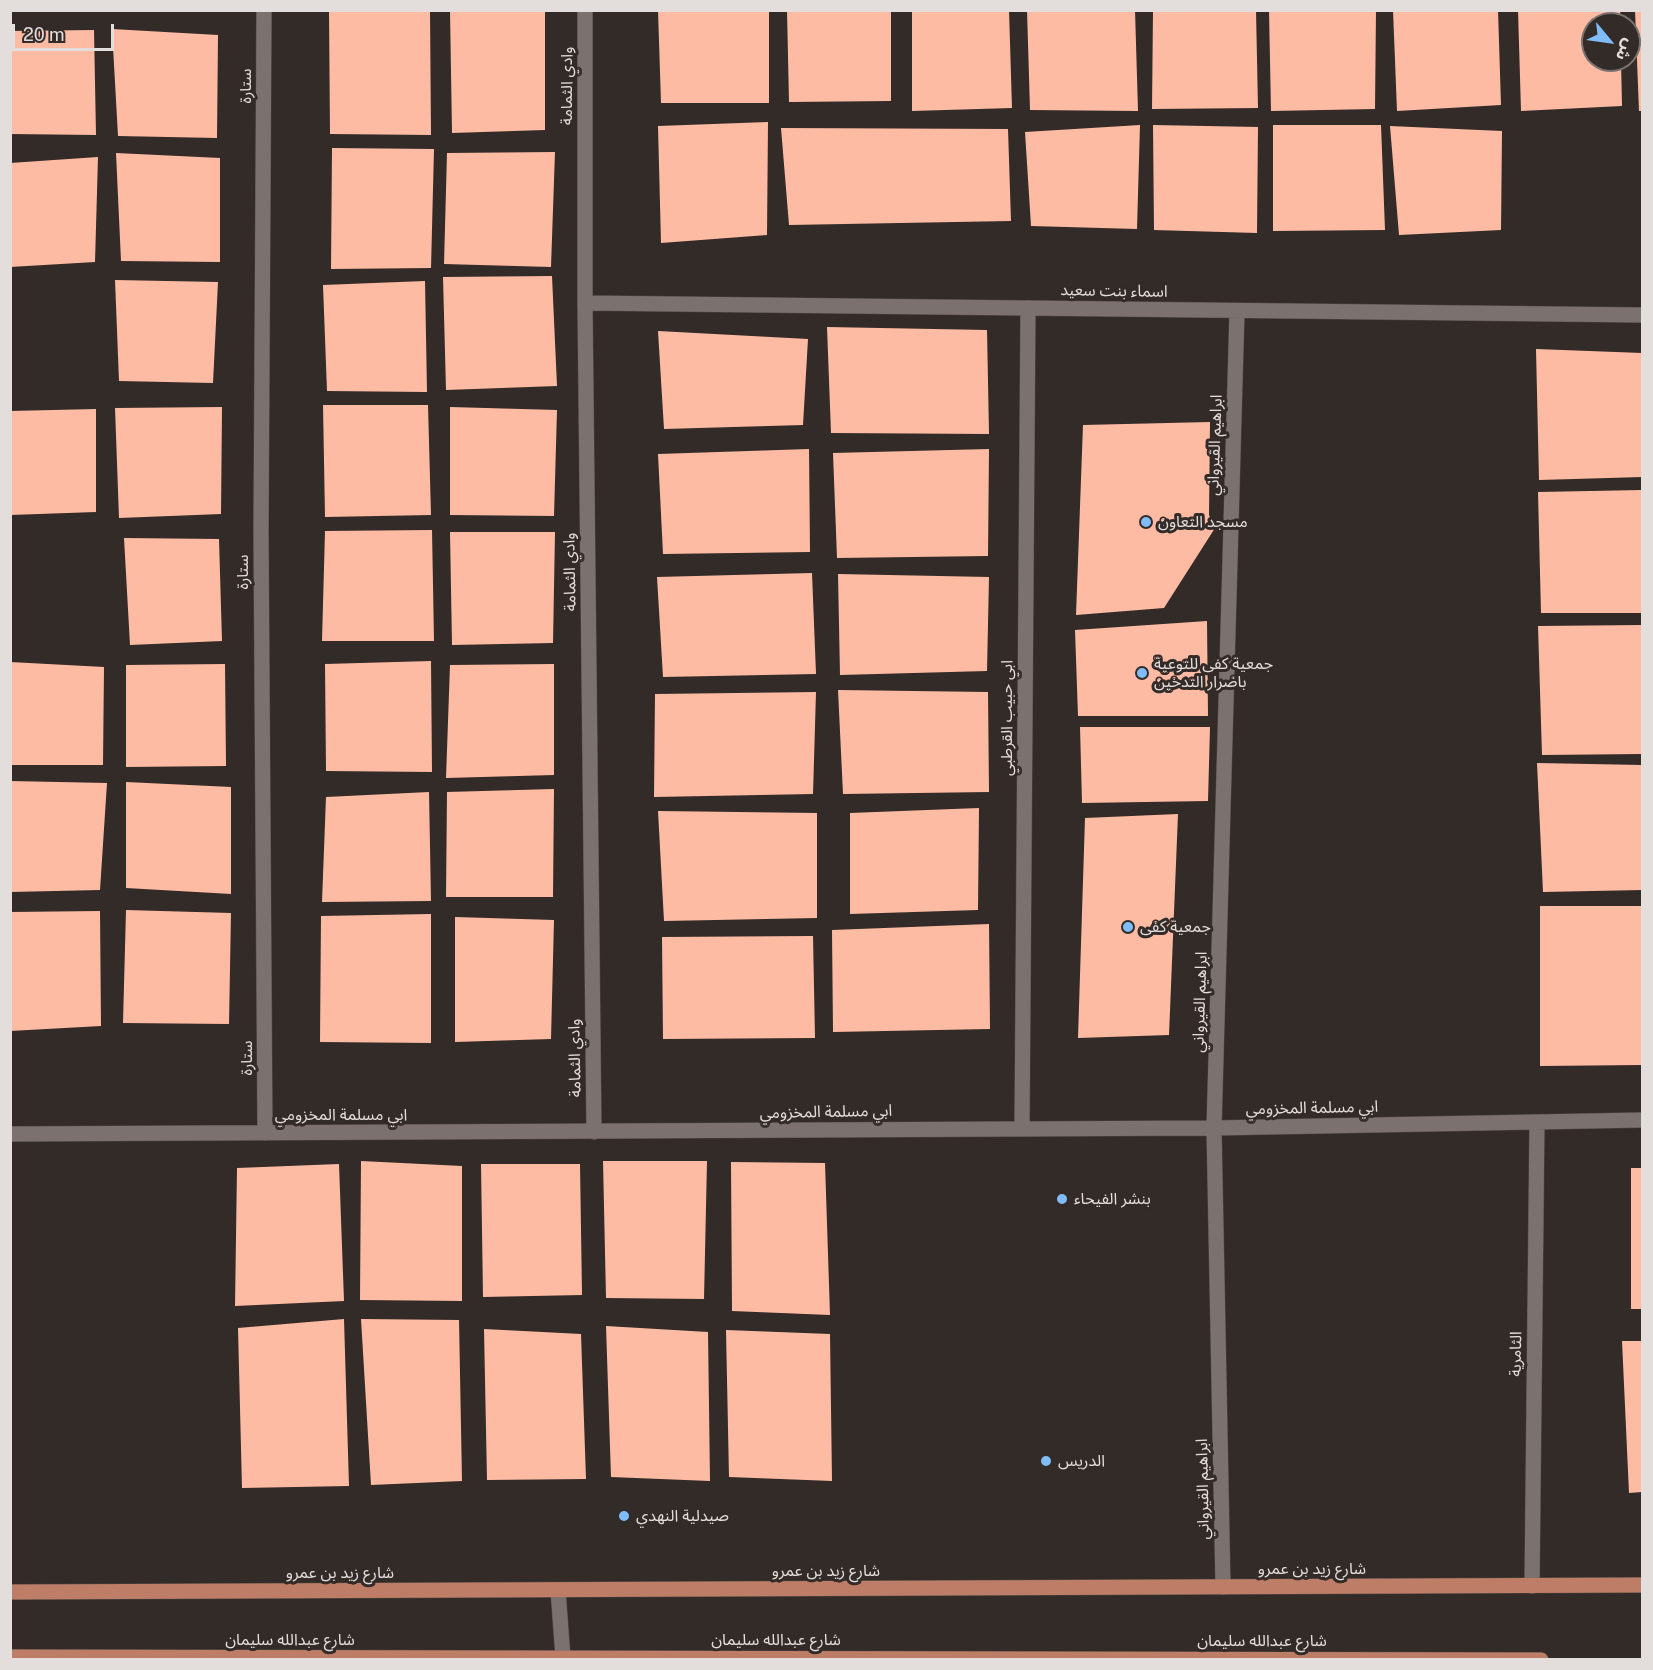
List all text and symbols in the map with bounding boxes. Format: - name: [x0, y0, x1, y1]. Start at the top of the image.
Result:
- scale bar: [15, 12, 117, 50]
- north arrow: [1581, 12, 1641, 72]
- text: 20 m: [23, 24, 65, 45]
- text: ش: [1612, 36, 1639, 64]
- street label: وادي الثمامة: [557, 47, 577, 125]
- street label: ستارة: [236, 69, 256, 103]
- street label: اسماء بنت سعيد: [1060, 280, 1168, 302]
- street label: ابراهيم القيرواني: [1204, 394, 1226, 496]
- place label: مسجد التعاون: [1158, 512, 1248, 532]
- marker: مسجد التعاون: [1139, 515, 1153, 529]
- street label: وادي الثمامة: [560, 533, 580, 611]
- street label: ستارة: [233, 555, 253, 589]
- place label: جمعية كفى للتوعية باضرار التدخين: [1154, 654, 1273, 692]
- street label: ابي حبيب القرطبي: [997, 660, 1017, 776]
- marker: جمعية كفى للتوعية باضرار التدخين: [1135, 666, 1149, 680]
- place label: جمعية كفى: [1140, 917, 1211, 937]
- marker: جمعية كفى: [1121, 920, 1135, 934]
- street label: ابراهيم القيرواني: [1189, 951, 1211, 1053]
- street label: وادي الثمامة: [565, 1019, 585, 1097]
- street label: ستارة: [237, 1041, 257, 1075]
- street label: ابي مسلمة المخزومي: [1246, 1097, 1378, 1119]
- street label: ابي مسلمة المخزومي: [760, 1101, 892, 1123]
- street label: ابي مسلمة المخزومي: [275, 1105, 407, 1125]
- place label: بنشر الفيحاء: [1074, 1189, 1151, 1209]
- marker: بنشر الفيحاء: [1055, 1192, 1069, 1206]
- street label: الثامرية: [1506, 1331, 1526, 1377]
- street label: ابراهيم القيرواني: [1193, 1438, 1213, 1540]
- place label: الدريس: [1058, 1451, 1105, 1471]
- marker: الدريس: [1039, 1454, 1053, 1468]
- place label: صيدلية النهدي: [636, 1506, 729, 1526]
- marker: صيدلية النهدي: [617, 1509, 631, 1523]
- street label: شارع زيد بن عمرو: [1258, 1559, 1366, 1579]
- street label: شارع زيد بن عمرو: [772, 1561, 880, 1581]
- street label: شارع زيد بن عمرو: [286, 1563, 394, 1583]
- street label: شارع عبدالله سليمان: [225, 1630, 355, 1650]
- street label: شارع عبدالله سليمان: [711, 1630, 841, 1650]
- street label: شارع عبدالله سليمان: [1197, 1631, 1327, 1651]

